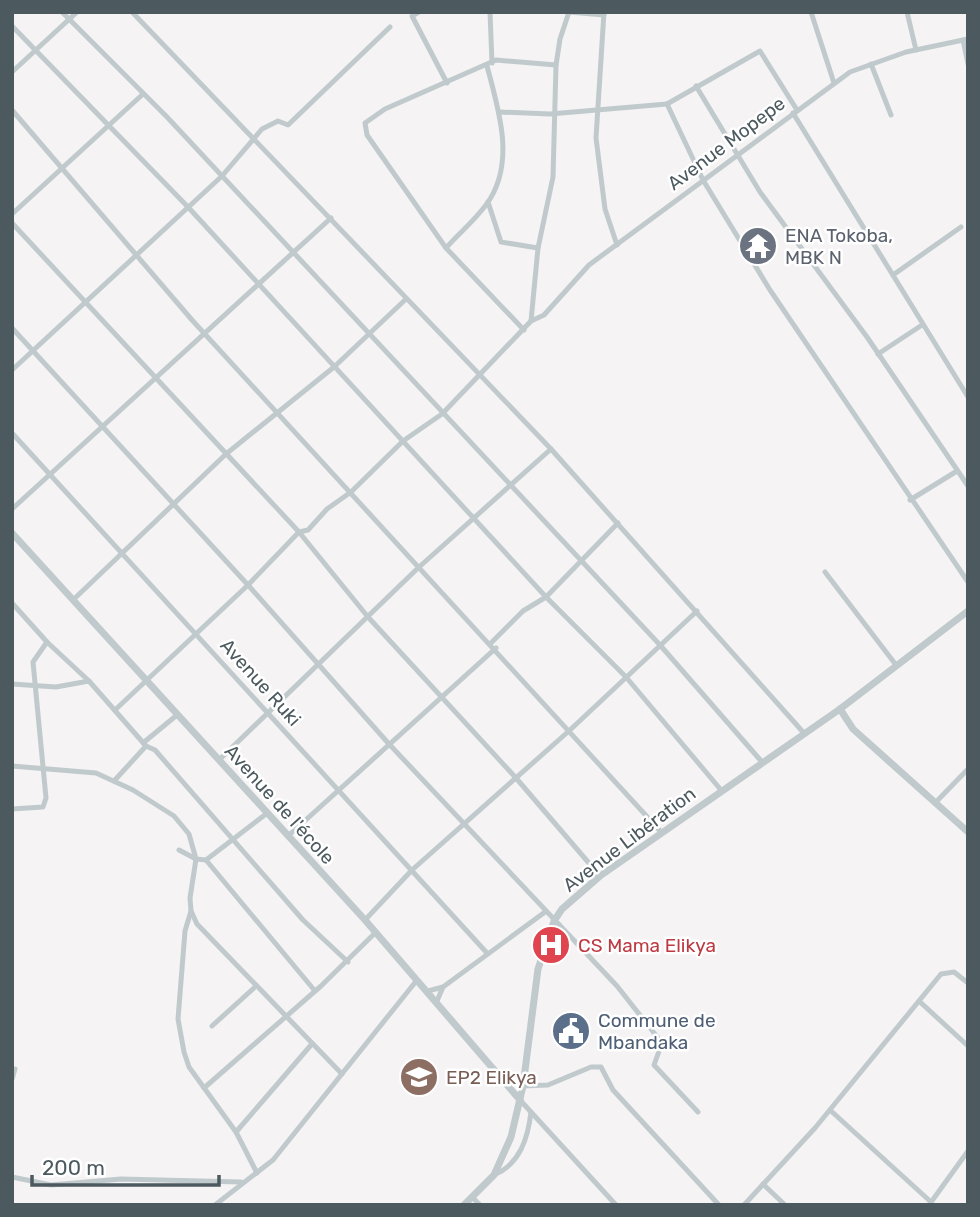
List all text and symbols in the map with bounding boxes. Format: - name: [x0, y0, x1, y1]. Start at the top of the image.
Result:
- street label: Avenue Mopepe: [663, 92, 790, 195]
- place label: ENA Tokoba, MBK N: [785, 224, 893, 269]
- temple icon: ENA Tokoba, MBK N: [737, 225, 779, 267]
- street label: Avenue Ruki: [215, 634, 306, 731]
- street label: Avenue de l'école: [220, 740, 339, 869]
- street label: Avenue Libération: [558, 782, 700, 897]
- hospital icon: CS Mama Elikya: [530, 924, 572, 966]
- place label: CS Mama Elikya: [578, 934, 716, 957]
- place label: Commune de Mbandaka: [598, 1009, 716, 1054]
- public building icon: Commune de Mbandaka: [550, 1010, 592, 1052]
- school or university icon: EP2 Elikya: [398, 1056, 440, 1098]
- place label: EP2 Elikya: [446, 1066, 537, 1089]
- scale bar: [32, 1144, 219, 1188]
- text: 200 m: [42, 1155, 105, 1180]

